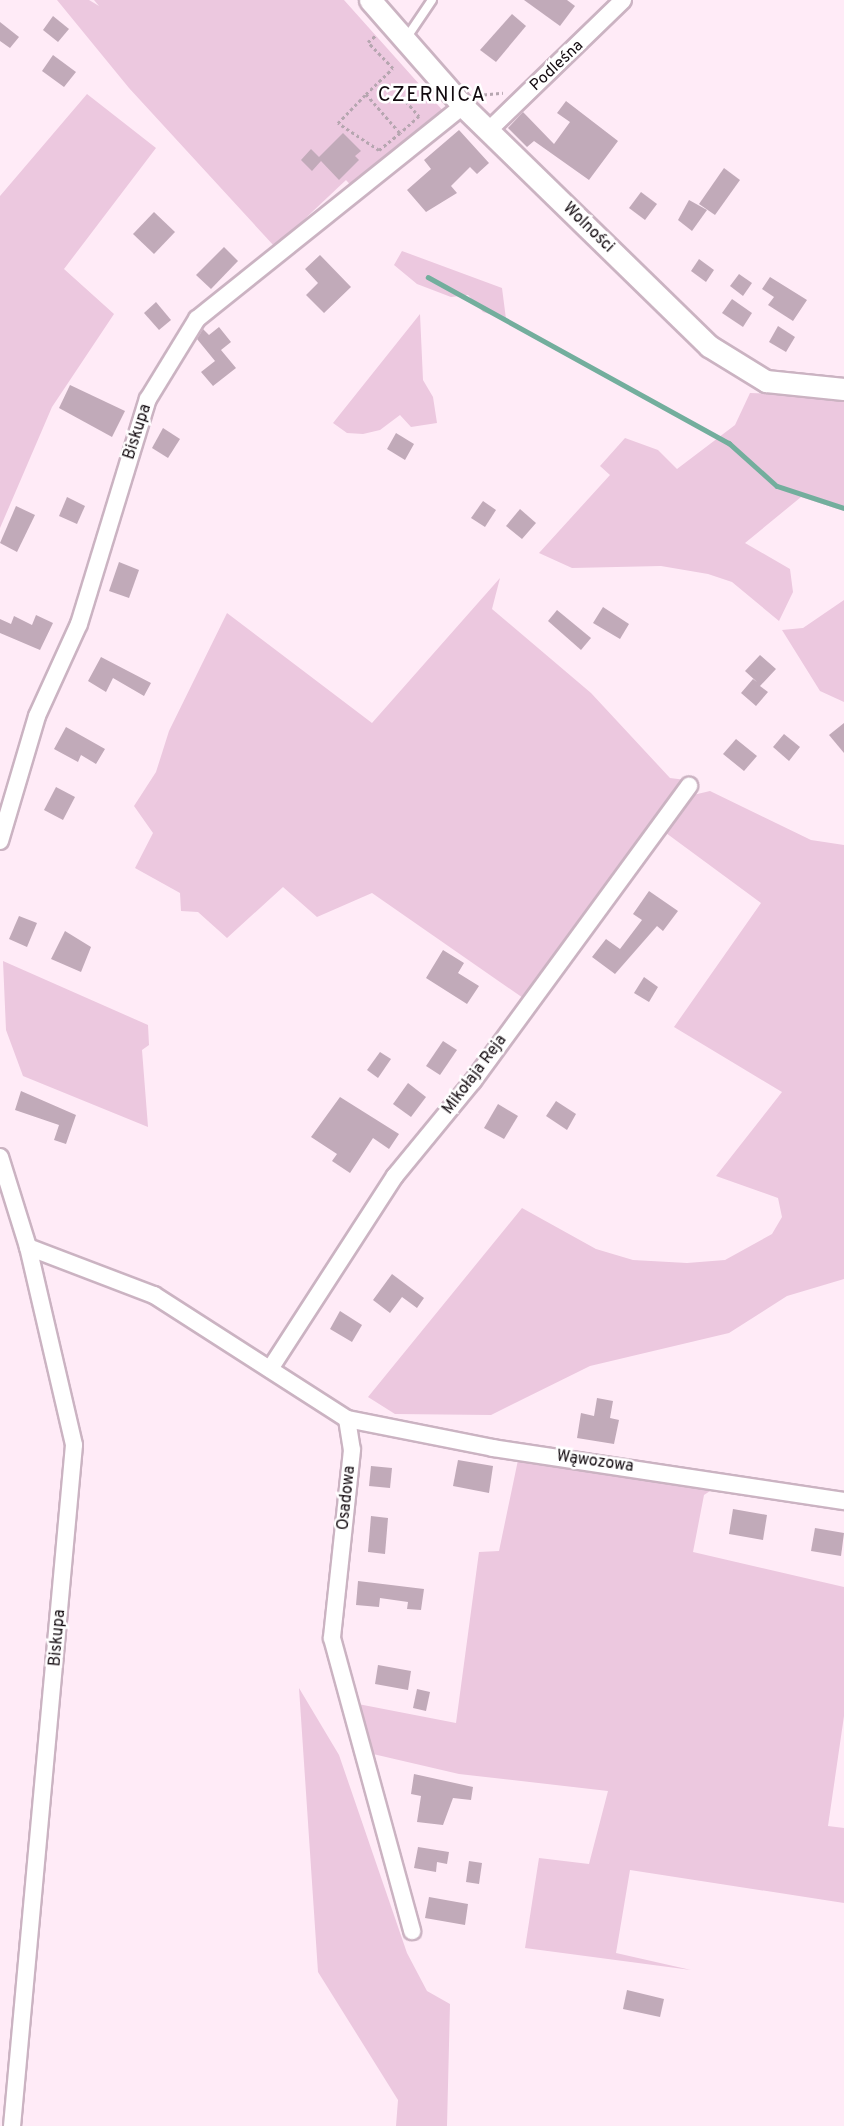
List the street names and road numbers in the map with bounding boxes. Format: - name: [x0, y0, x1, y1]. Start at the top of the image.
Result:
- street label: Podleśna: [526, 36, 588, 96]
- street label: Wolności: [558, 199, 618, 257]
- street label: Biskupa: [120, 402, 156, 462]
- street label: Mikołaja Reja: [439, 1031, 511, 1119]
- street label: Wąwozowa: [555, 1447, 635, 1477]
- street label: Osadowa: [334, 1465, 360, 1531]
- street label: Biskupa: [46, 1609, 70, 1667]

